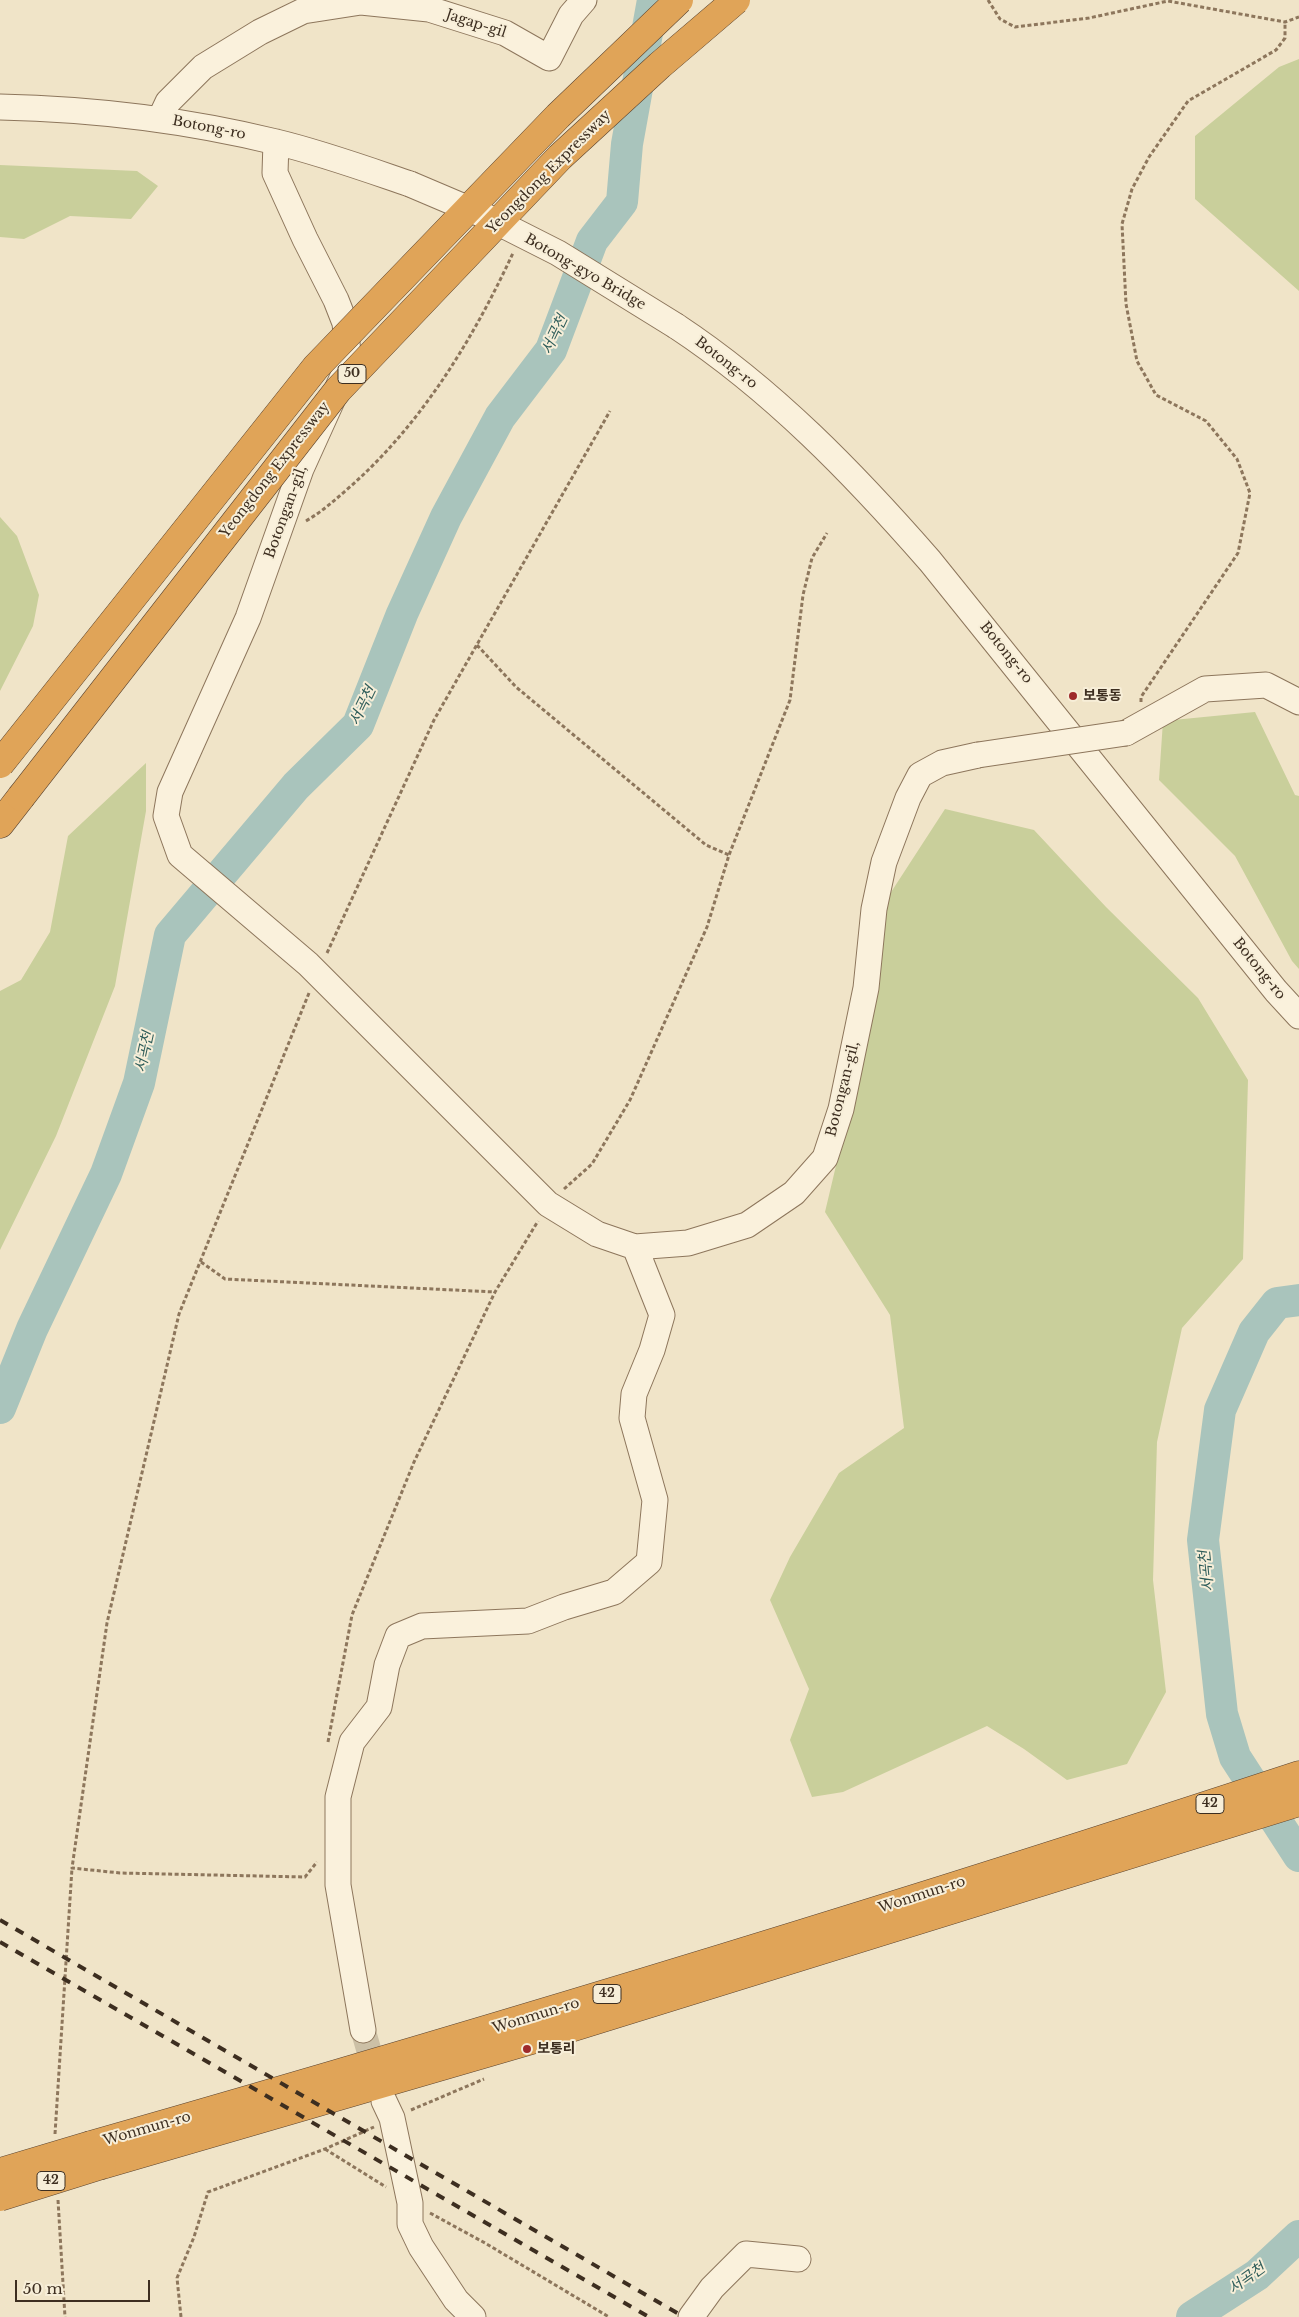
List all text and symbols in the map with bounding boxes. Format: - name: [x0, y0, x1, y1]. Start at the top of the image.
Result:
- street label: Jagap-gil: [444, 6, 508, 42]
- street label: Yeongdong Expressway: [484, 107, 614, 237]
- street label: Botong-ro: [171, 113, 247, 143]
- street label: Botong-gyo Bridge: [521, 230, 649, 314]
- water label: 서곡천: [538, 312, 572, 358]
- street label: Botong-ro: [691, 333, 761, 393]
- road number: 50: [338, 364, 366, 384]
- street label: Yeongdong Expressway: [217, 399, 333, 541]
- street label: Botongan-gil,: [261, 463, 311, 561]
- street label: Botong-ro: [976, 619, 1036, 687]
- water label: 서곡천: [346, 683, 380, 729]
- place label: 보통동: [1083, 688, 1122, 704]
- marker: 보통동: [1067, 690, 1079, 702]
- street label: Botong-ro: [1229, 935, 1289, 1003]
- water label: 서곡천: [132, 1030, 158, 1074]
- street label: Botongan-gil,: [823, 1040, 863, 1138]
- water label: 서곡천: [1196, 1549, 1218, 1593]
- road number: 42: [1196, 1795, 1224, 1814]
- street label: Wonmun-ro: [876, 1873, 968, 1917]
- road number: 42: [593, 1985, 621, 2004]
- street label: Wonmun-ro: [490, 1995, 582, 2037]
- place label: 보통리: [537, 2041, 576, 2057]
- marker: 보통리: [521, 2043, 533, 2055]
- street label: Wonmun-ro: [101, 2108, 193, 2150]
- road number: 42: [37, 2172, 65, 2190]
- water label: 서곡천: [1225, 2260, 1269, 2298]
- scale bar: [18, 2270, 152, 2302]
- text: 50 m: [23, 2279, 63, 2298]

